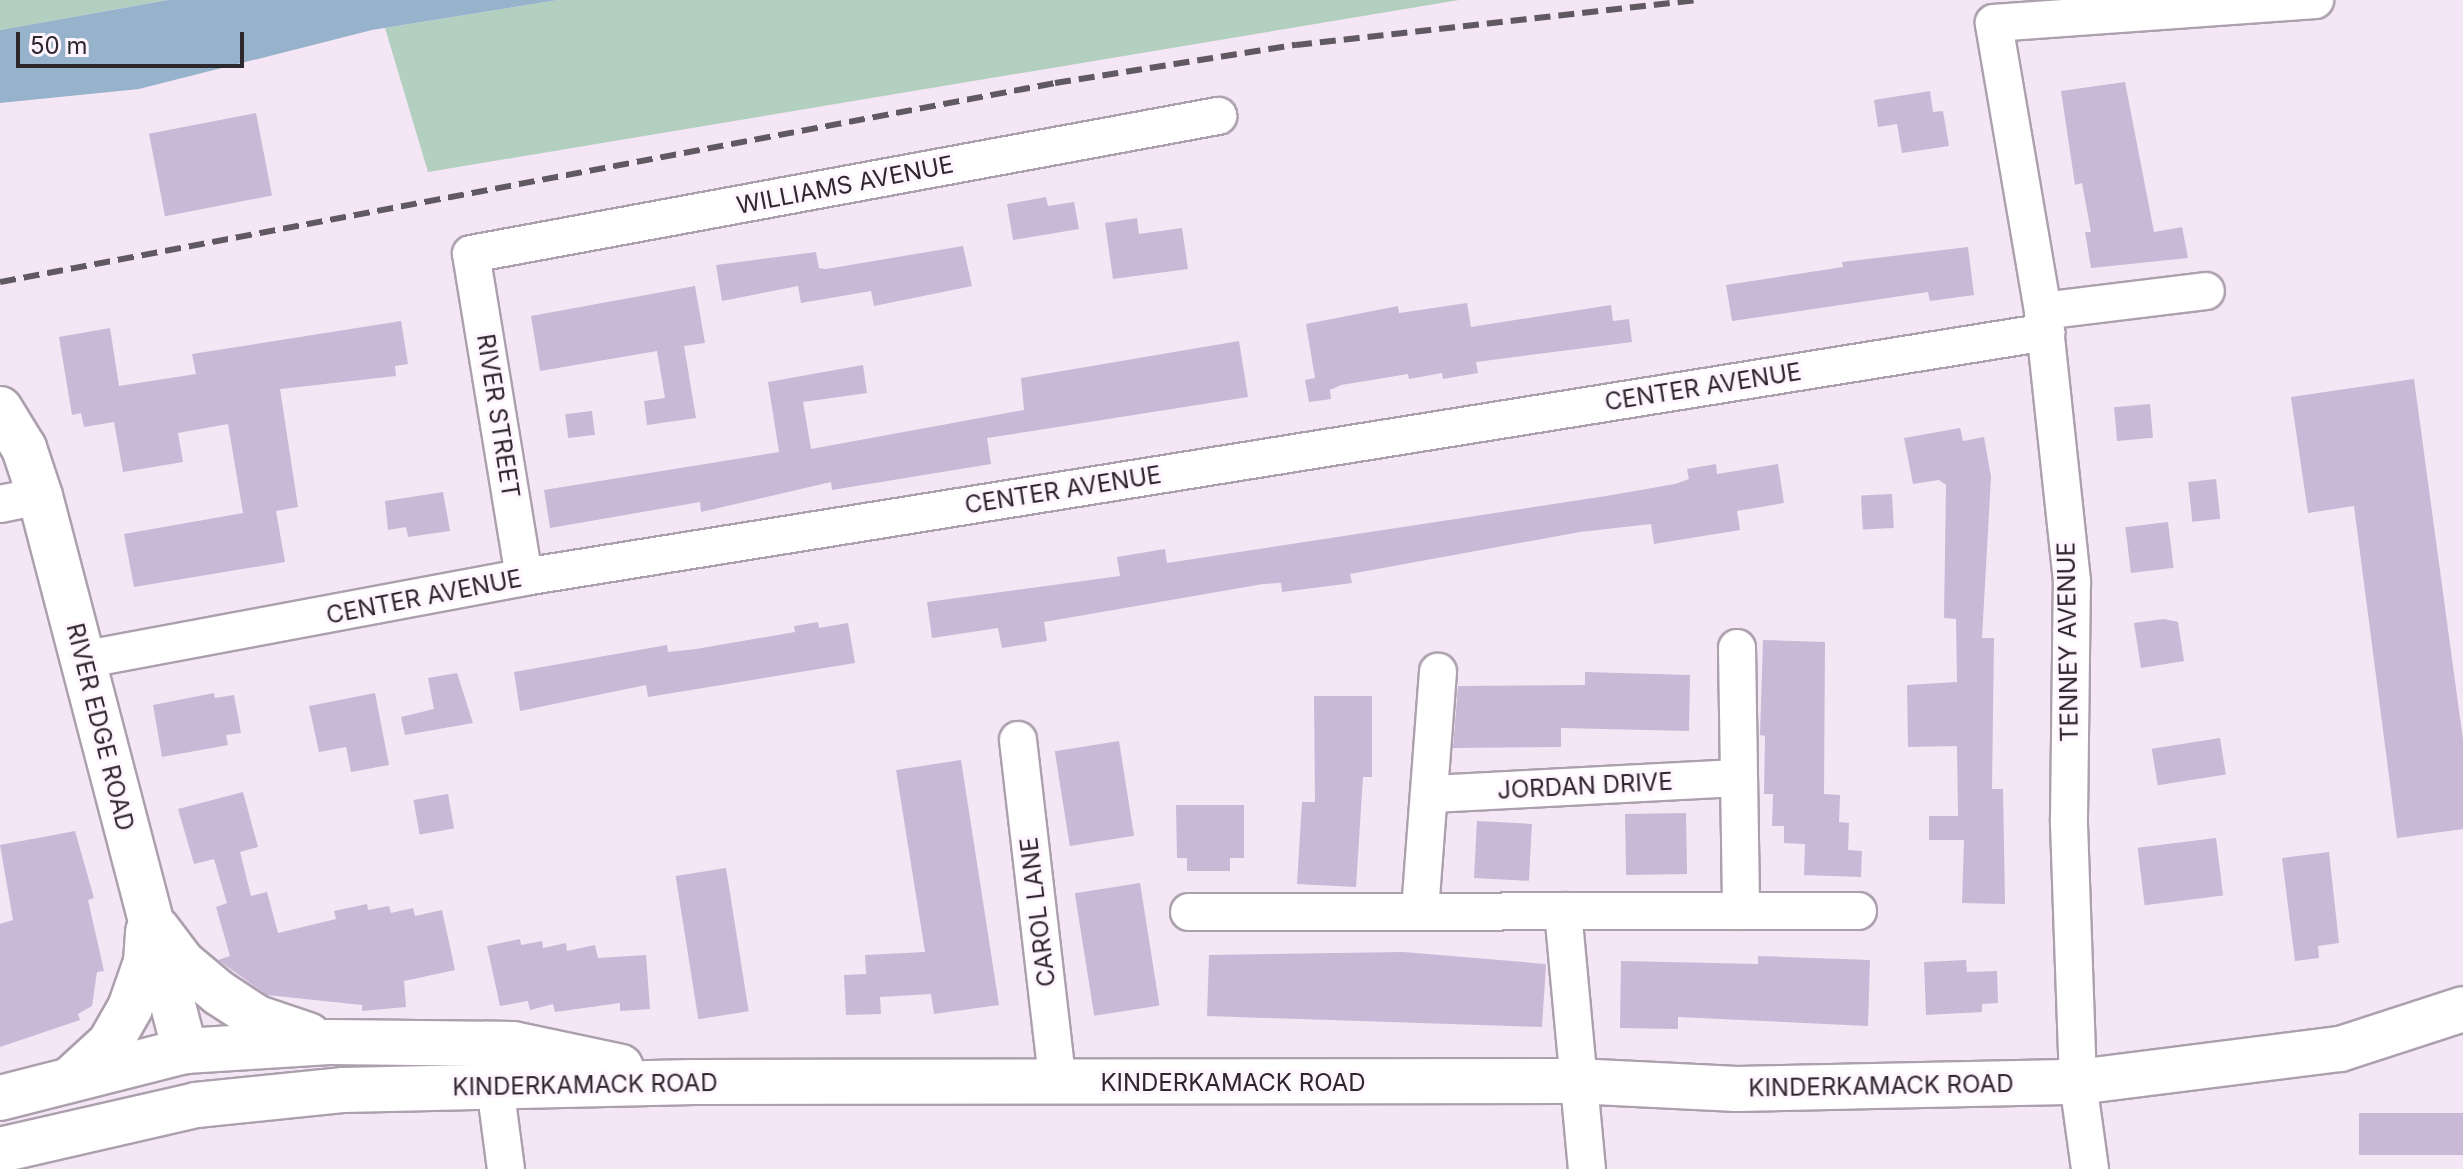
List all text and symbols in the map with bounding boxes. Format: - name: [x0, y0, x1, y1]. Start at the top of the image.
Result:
- scale bar: [20, 16, 248, 66]
- text: 50 m: [30, 31, 88, 60]
- street label: WILLIAMS AVENUE: [734, 150, 956, 220]
- street label: RIVER STREET: [471, 332, 525, 500]
- street label: CENTER AVENUE: [1603, 357, 1803, 417]
- street label: CENTER AVENUE: [963, 460, 1163, 520]
- street label: TENNEY AVENUE: [2052, 542, 2084, 742]
- street label: CENTER AVENUE: [324, 564, 524, 630]
- street label: RIVER EDGE ROAD: [60, 620, 140, 834]
- street label: JORDAN DRIVE: [1497, 767, 1673, 805]
- street label: CAROL LANE: [1015, 836, 1061, 988]
- street label: KINDERKAMACK ROAD: [452, 1068, 718, 1102]
- street label: KINDERKAMACK ROAD: [1100, 1069, 1366, 1097]
- street label: KINDERKAMACK ROAD: [1748, 1069, 2014, 1103]

